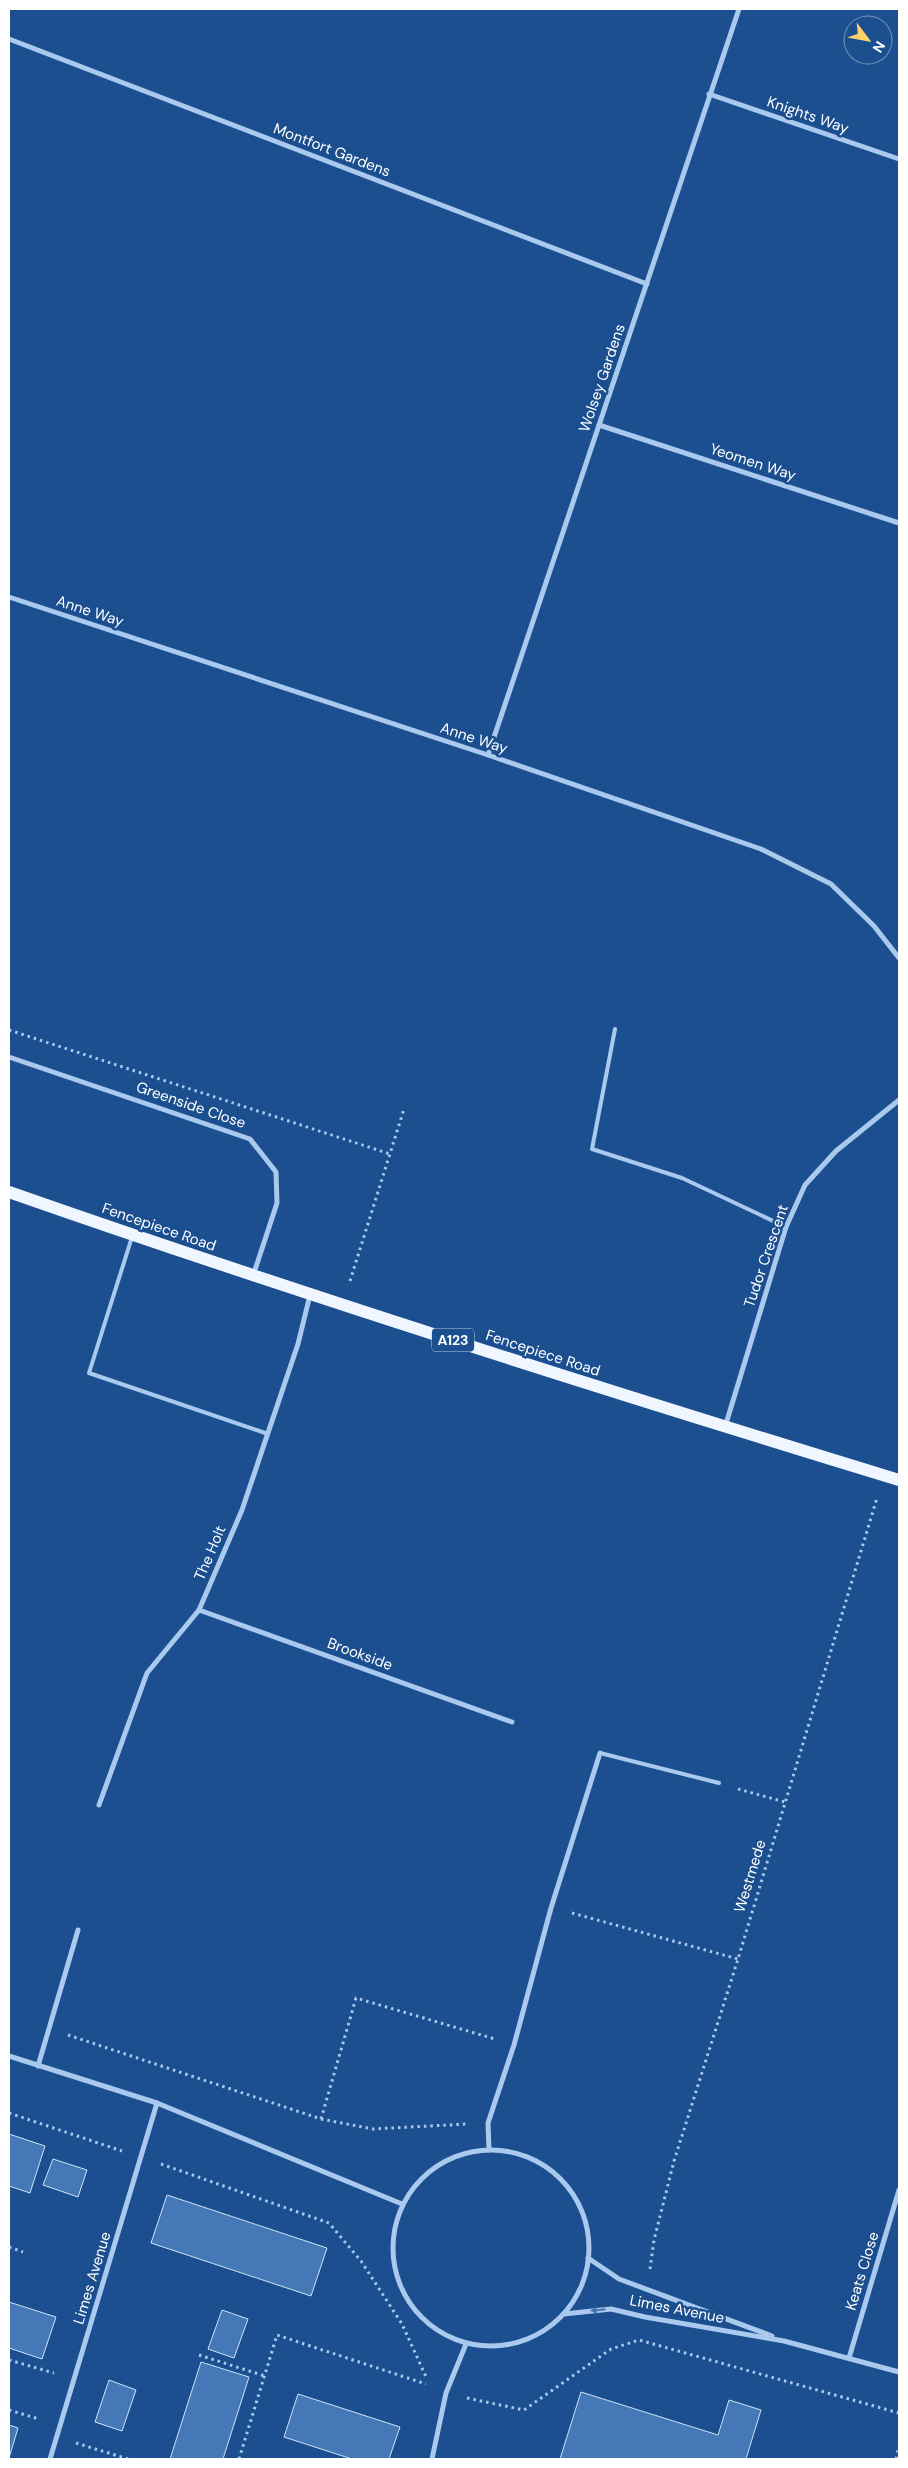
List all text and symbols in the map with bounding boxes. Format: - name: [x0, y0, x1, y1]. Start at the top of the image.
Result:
- north arrow: [843, 15, 893, 65]
- text: N: [869, 38, 889, 56]
- street label: Knights Way: [764, 92, 852, 139]
- street label: Montfort Gardens: [271, 118, 393, 182]
- street label: Wolsey Gardens: [574, 321, 630, 435]
- street label: Yeomen Way: [707, 439, 799, 486]
- street label: Anne Way: [54, 591, 127, 631]
- street label: Anne Way: [438, 718, 511, 758]
- street label: Greenside Close: [134, 1077, 248, 1133]
- street label: Fencepiece Road: [99, 1198, 219, 1256]
- street label: Tudor Crescent: [739, 1202, 793, 1310]
- street label: Fencepiece Road: [483, 1325, 603, 1381]
- road number: A123: [432, 1328, 474, 1352]
- street label: The Holt: [189, 1522, 231, 1584]
- street label: Brookside: [324, 1633, 396, 1675]
- street label: Westmede: [729, 1837, 771, 1915]
- street label: Limes Avenue: [68, 2229, 116, 2327]
- street label: Keats Close: [841, 2229, 883, 2313]
- street label: Limes Avenue: [628, 2290, 726, 2328]
- one-way arrow: [590, 2306, 606, 2314]

